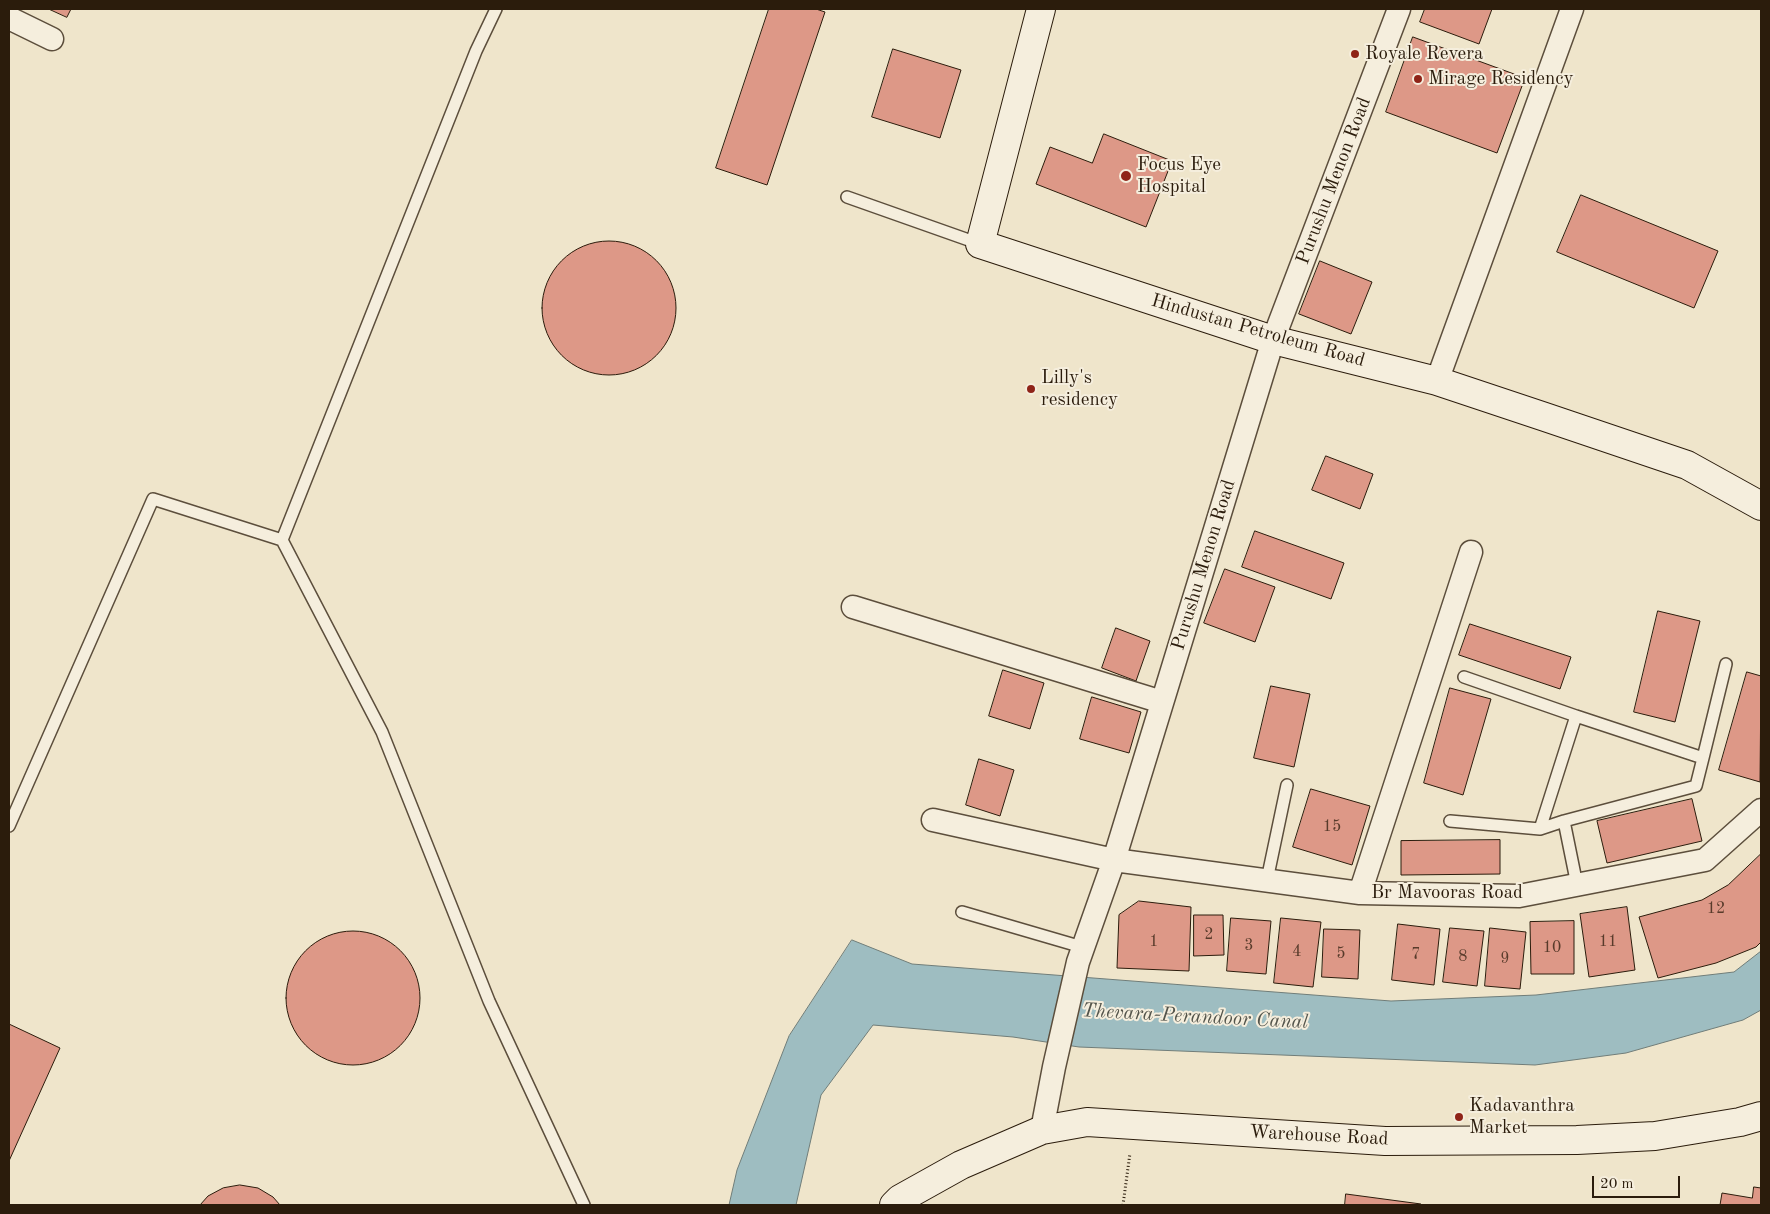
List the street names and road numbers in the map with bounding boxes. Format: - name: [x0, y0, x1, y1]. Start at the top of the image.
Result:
- street label: Purushu Menon Road: [1292, 94, 1376, 268]
- street label: Hindustan Petroleum Road: [1148, 290, 1368, 372]
- street label: Purushu Menon Road: [1167, 477, 1241, 653]
- street label: Br Mavooras Road: [1371, 882, 1523, 904]
- street label: Warehouse Road: [1249, 1121, 1389, 1151]

